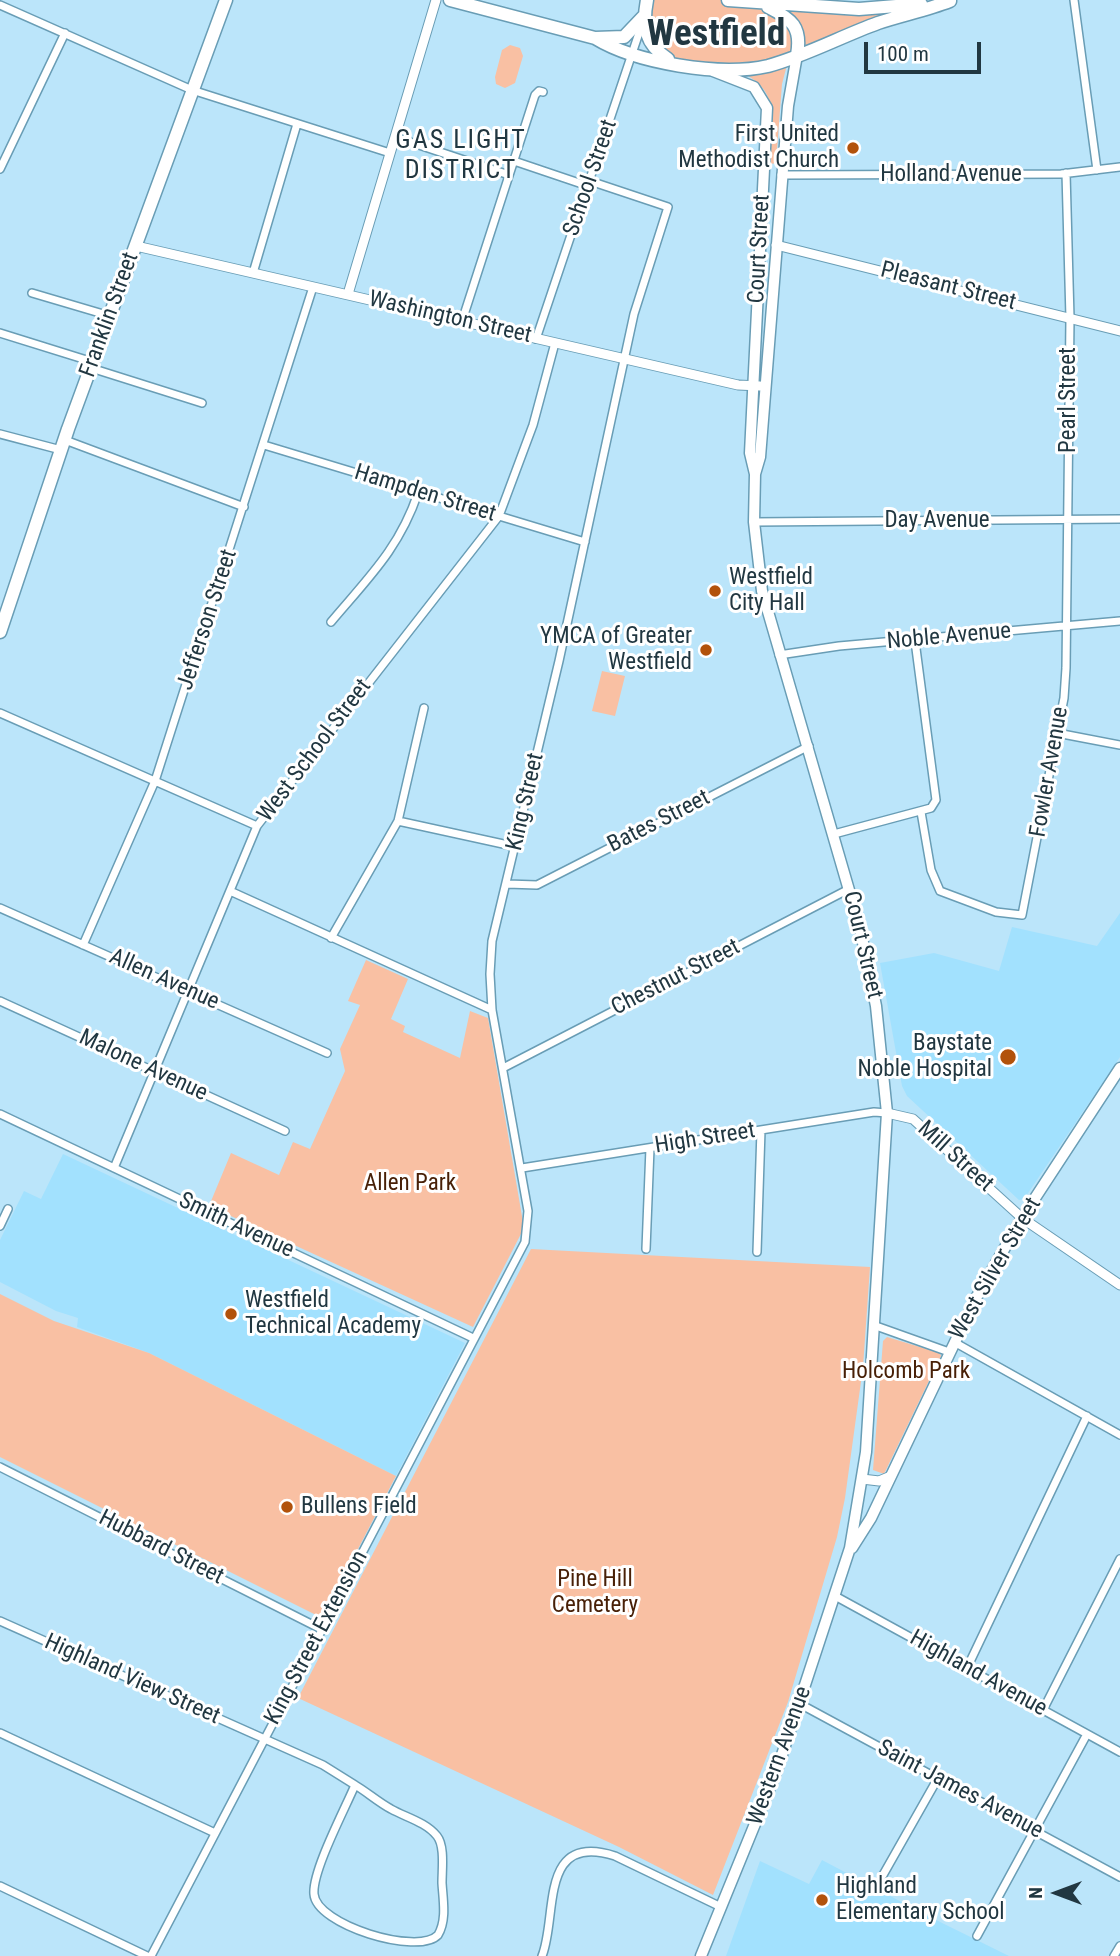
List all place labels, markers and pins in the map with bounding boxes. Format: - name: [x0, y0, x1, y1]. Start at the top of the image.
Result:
- place label: First United Methodist Church: [678, 121, 839, 175]
- marker: First United Methodist Church: [845, 140, 861, 156]
- place label: Westfield City Hall: [729, 564, 813, 618]
- marker: Westfield City Hall: [707, 583, 723, 599]
- place label: YMCA of Greater Westfield: [540, 623, 692, 677]
- marker: YMCA of Greater Westfield: [698, 642, 714, 658]
- place label: Baystate Noble Hospital: [858, 1030, 992, 1084]
- marker: Baystate Noble Hospital: [998, 1047, 1018, 1067]
- place label: Westfield Technical Academy: [245, 1287, 421, 1341]
- marker: Westfield Technical Academy: [223, 1306, 239, 1322]
- place label: Bullens Field: [301, 1493, 417, 1521]
- marker: Bullens Field: [279, 1499, 295, 1515]
- place label: Highland Elementary School: [836, 1873, 1005, 1927]
- marker: Highland Elementary School: [814, 1892, 830, 1908]

